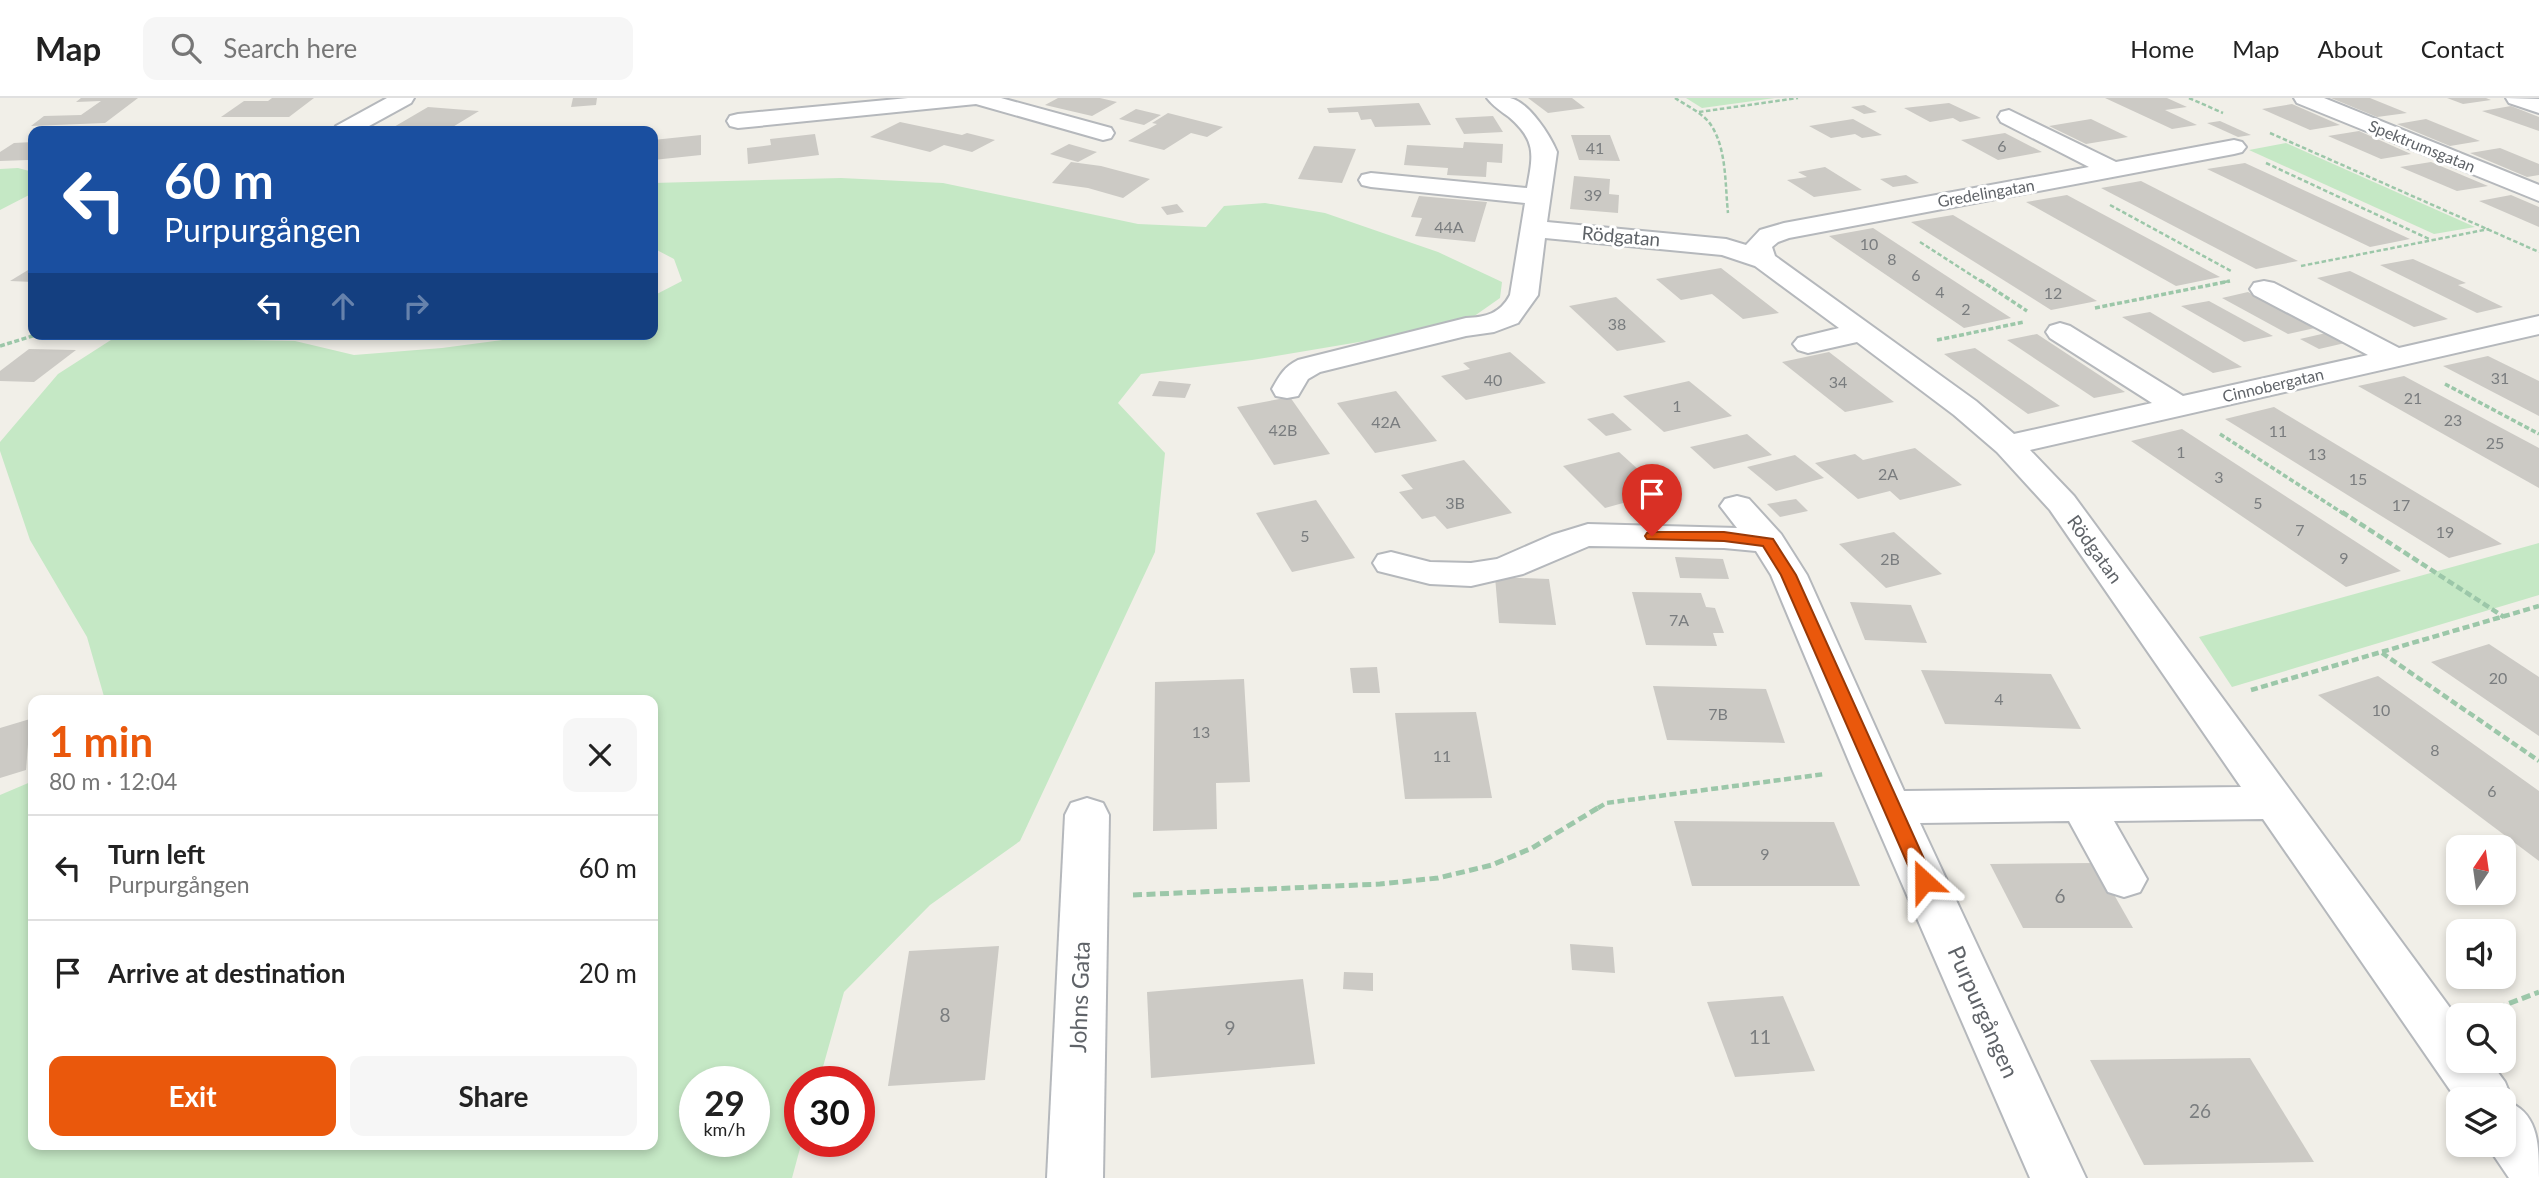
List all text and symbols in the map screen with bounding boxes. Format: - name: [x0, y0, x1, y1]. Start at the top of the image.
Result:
- search box: [143, 17, 633, 80]
- text: Map: [35, 28, 101, 68]
- icon: search: [167, 29, 205, 67]
- text: Search here: [223, 32, 357, 64]
- text: Home: [2130, 34, 2194, 63]
- text: Map: [2232, 34, 2280, 63]
- text: About: [2318, 34, 2383, 63]
- text: Contact: [2421, 34, 2504, 63]
- street label: Spektrumsgatan: [2366, 115, 2478, 176]
- house number: 6: [1997, 136, 2007, 155]
- house number: 41: [1586, 138, 1604, 157]
- text: 60 m: [164, 151, 274, 209]
- icon: left: [49, 154, 140, 245]
- street label: Gredelingatan: [1936, 175, 2036, 210]
- house number: 39: [1584, 185, 1602, 204]
- text: Purpurgången: [164, 210, 361, 249]
- house number: 44A: [1434, 217, 1464, 236]
- street label: Rödgatan: [1581, 221, 1661, 250]
- house number: 10: [1860, 234, 1878, 253]
- house number: 8: [1887, 249, 1897, 268]
- house number: 6: [1911, 265, 1921, 284]
- house number: 4: [1935, 282, 1945, 301]
- house number: 12: [2044, 283, 2062, 302]
- icon: left: [251, 287, 289, 325]
- icon: ahead: [324, 287, 362, 325]
- icon: right: [397, 287, 435, 325]
- house number: 2: [1961, 299, 1971, 318]
- house number: 38: [1608, 314, 1626, 333]
- street label: Cinnobergatan: [2220, 364, 2325, 405]
- house number: 31: [2491, 368, 2509, 387]
- house number: 40: [1484, 370, 1502, 389]
- house number: 34: [1829, 372, 1847, 391]
- house number: 21: [2404, 388, 2422, 407]
- house number: 1: [1672, 396, 1682, 415]
- house number: 23: [2444, 410, 2462, 429]
- house number: 42A: [1371, 412, 1401, 431]
- house number: 42B: [1269, 420, 1297, 439]
- house number: 11: [2269, 421, 2287, 440]
- house number: 25: [2486, 433, 2504, 452]
- house number: 1: [2176, 442, 2186, 461]
- house number: 13: [2308, 444, 2326, 463]
- pin: [1622, 464, 1682, 536]
- house number: 2A: [1878, 464, 1898, 483]
- house number: 3: [2214, 467, 2224, 486]
- house number: 15: [2349, 469, 2367, 488]
- icon: arrive: [1633, 475, 1671, 513]
- house number: 3B: [1445, 493, 1465, 512]
- house number: 5: [2253, 493, 2263, 512]
- house number: 17: [2392, 495, 2410, 514]
- street label: Rödgatan: [2063, 510, 2128, 587]
- house number: 7: [2295, 520, 2305, 539]
- house number: 19: [2436, 522, 2454, 541]
- house number: 5: [1300, 526, 1310, 545]
- house number: 9: [2339, 548, 2349, 567]
- house number: 2B: [1880, 549, 1900, 568]
- house number: 7A: [1669, 610, 1689, 629]
- house number: 20: [2489, 668, 2507, 687]
- house number: 4: [1994, 689, 2004, 708]
- house number: 10: [2372, 700, 2390, 719]
- house number: 7B: [1708, 704, 1728, 723]
- text: 1 min: [49, 716, 153, 766]
- button: close: [563, 718, 637, 792]
- house number: 13: [1192, 722, 1210, 741]
- house number: 8: [2430, 740, 2440, 759]
- house number: 11: [1433, 746, 1451, 765]
- text: 80 m · 12:04: [49, 767, 177, 795]
- house number: 6: [2487, 781, 2497, 800]
- north arrow: [2446, 835, 2516, 905]
- map controls: [2446, 835, 2516, 1157]
- text: Turn left: [108, 838, 205, 870]
- house number: 9: [1760, 844, 1770, 863]
- position arrow: [1887, 844, 1961, 918]
- icon: left: [49, 849, 87, 887]
- text: 60 m: [579, 852, 637, 884]
- text: Purpurgången: [108, 870, 250, 898]
- house number: 6: [2054, 884, 2066, 907]
- button: sound: [2446, 919, 2516, 989]
- street label: Johns Gata: [1063, 941, 1095, 1053]
- street label: Purpurgången: [1942, 941, 2026, 1082]
- icon: arrive: [49, 954, 87, 992]
- text: Arrive at destination: [108, 957, 345, 989]
- text: 20 m: [579, 957, 637, 989]
- house number: 8: [939, 1003, 951, 1026]
- button: search: [2446, 1003, 2516, 1073]
- house number: 9: [1224, 1016, 1236, 1039]
- house number: 11: [1749, 1025, 1771, 1048]
- button: Exit: [49, 1056, 336, 1136]
- button: Share: [350, 1056, 637, 1136]
- speed limit sign: 30: [784, 1066, 875, 1157]
- text: 29: [704, 1081, 745, 1123]
- button: layers: [2446, 1087, 2516, 1157]
- house number: 26: [2189, 1099, 2211, 1122]
- text: km/h: [703, 1118, 746, 1140]

